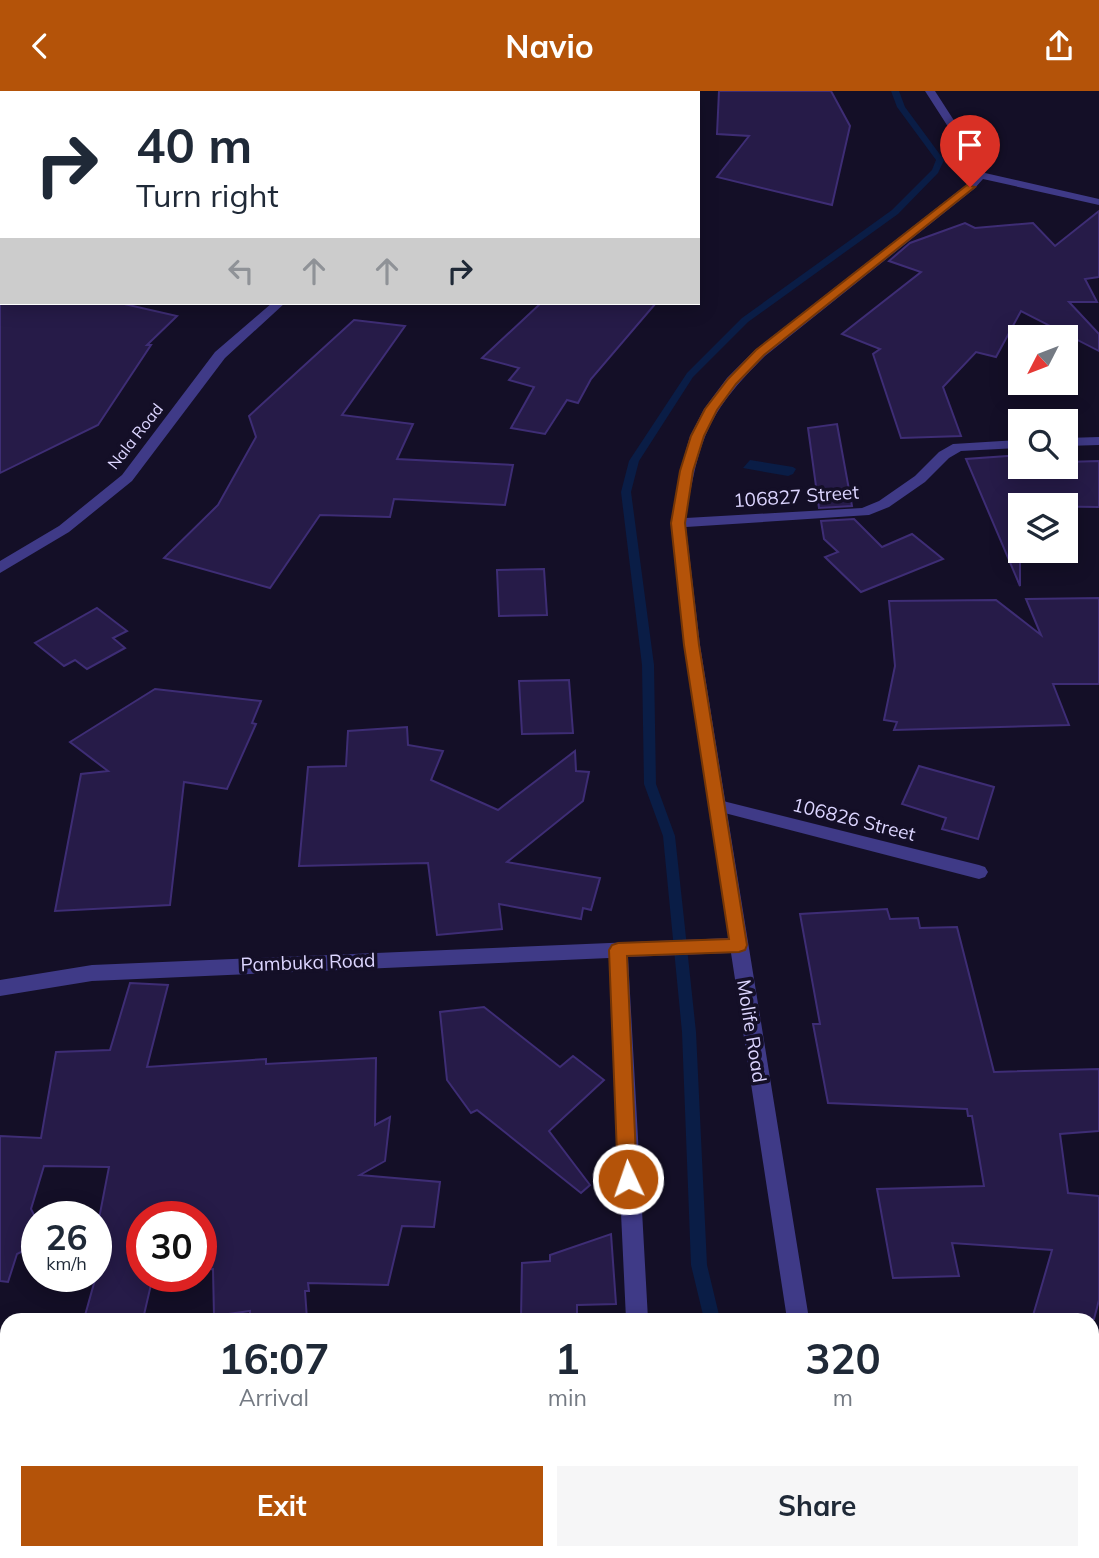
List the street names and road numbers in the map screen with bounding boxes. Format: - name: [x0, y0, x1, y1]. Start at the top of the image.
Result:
- street label: Nala Road: [103, 399, 167, 473]
- street label: 106827 Street: [732, 480, 860, 512]
- street label: 106826 Street: [790, 792, 918, 846]
- street label: Pambuka Road: [240, 948, 376, 976]
- street label: Molife Road: [732, 978, 772, 1084]

